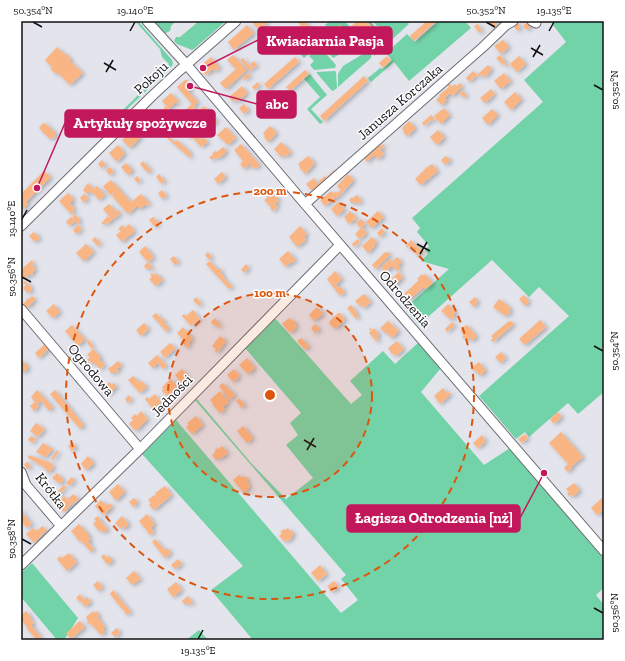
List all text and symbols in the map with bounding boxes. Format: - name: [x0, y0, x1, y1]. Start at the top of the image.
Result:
- text: 50.354°N: [13, 5, 53, 17]
- text: 19.140°E: [117, 5, 153, 17]
- text: 50.352°N: [466, 5, 506, 17]
- text: 19.135°E: [537, 5, 572, 17]
- callout: Kwiaciarnia Pasja: [258, 27, 392, 54]
- text: Kwiaciarnia Pasja: [266, 32, 384, 50]
- street label: Pokoju: [130, 58, 172, 98]
- street label: Janusza Korczaka: [354, 60, 446, 143]
- text: 50.352°N: [609, 70, 621, 110]
- callout: abc: [257, 91, 296, 118]
- text: abc: [266, 95, 288, 113]
- callout: Artykuły spożywcze: [65, 110, 215, 137]
- text: Artykuły spożywcze: [73, 114, 207, 132]
- text: 200 m: [253, 184, 287, 198]
- text: 19.140°E: [6, 201, 18, 237]
- text: 50.356°N: [6, 257, 18, 297]
- street label: Odrodzenia: [375, 267, 435, 331]
- text: 100 m: [254, 286, 286, 300]
- text: 50.354°N: [609, 331, 621, 371]
- street label: Ogrodowa: [64, 340, 118, 400]
- street label: Jedności: [148, 371, 196, 421]
- centre of rings: [263, 388, 277, 402]
- street label: Krótka: [32, 469, 71, 513]
- callout: Łagisza Odrodzenia [nż]: [347, 505, 520, 532]
- text: Łagisza Odrodzenia [nż]: [355, 509, 513, 528]
- text: 50.358°N: [6, 519, 18, 559]
- text: 50.356°N: [609, 593, 621, 633]
- text: 19.135°E: [181, 645, 216, 657]

